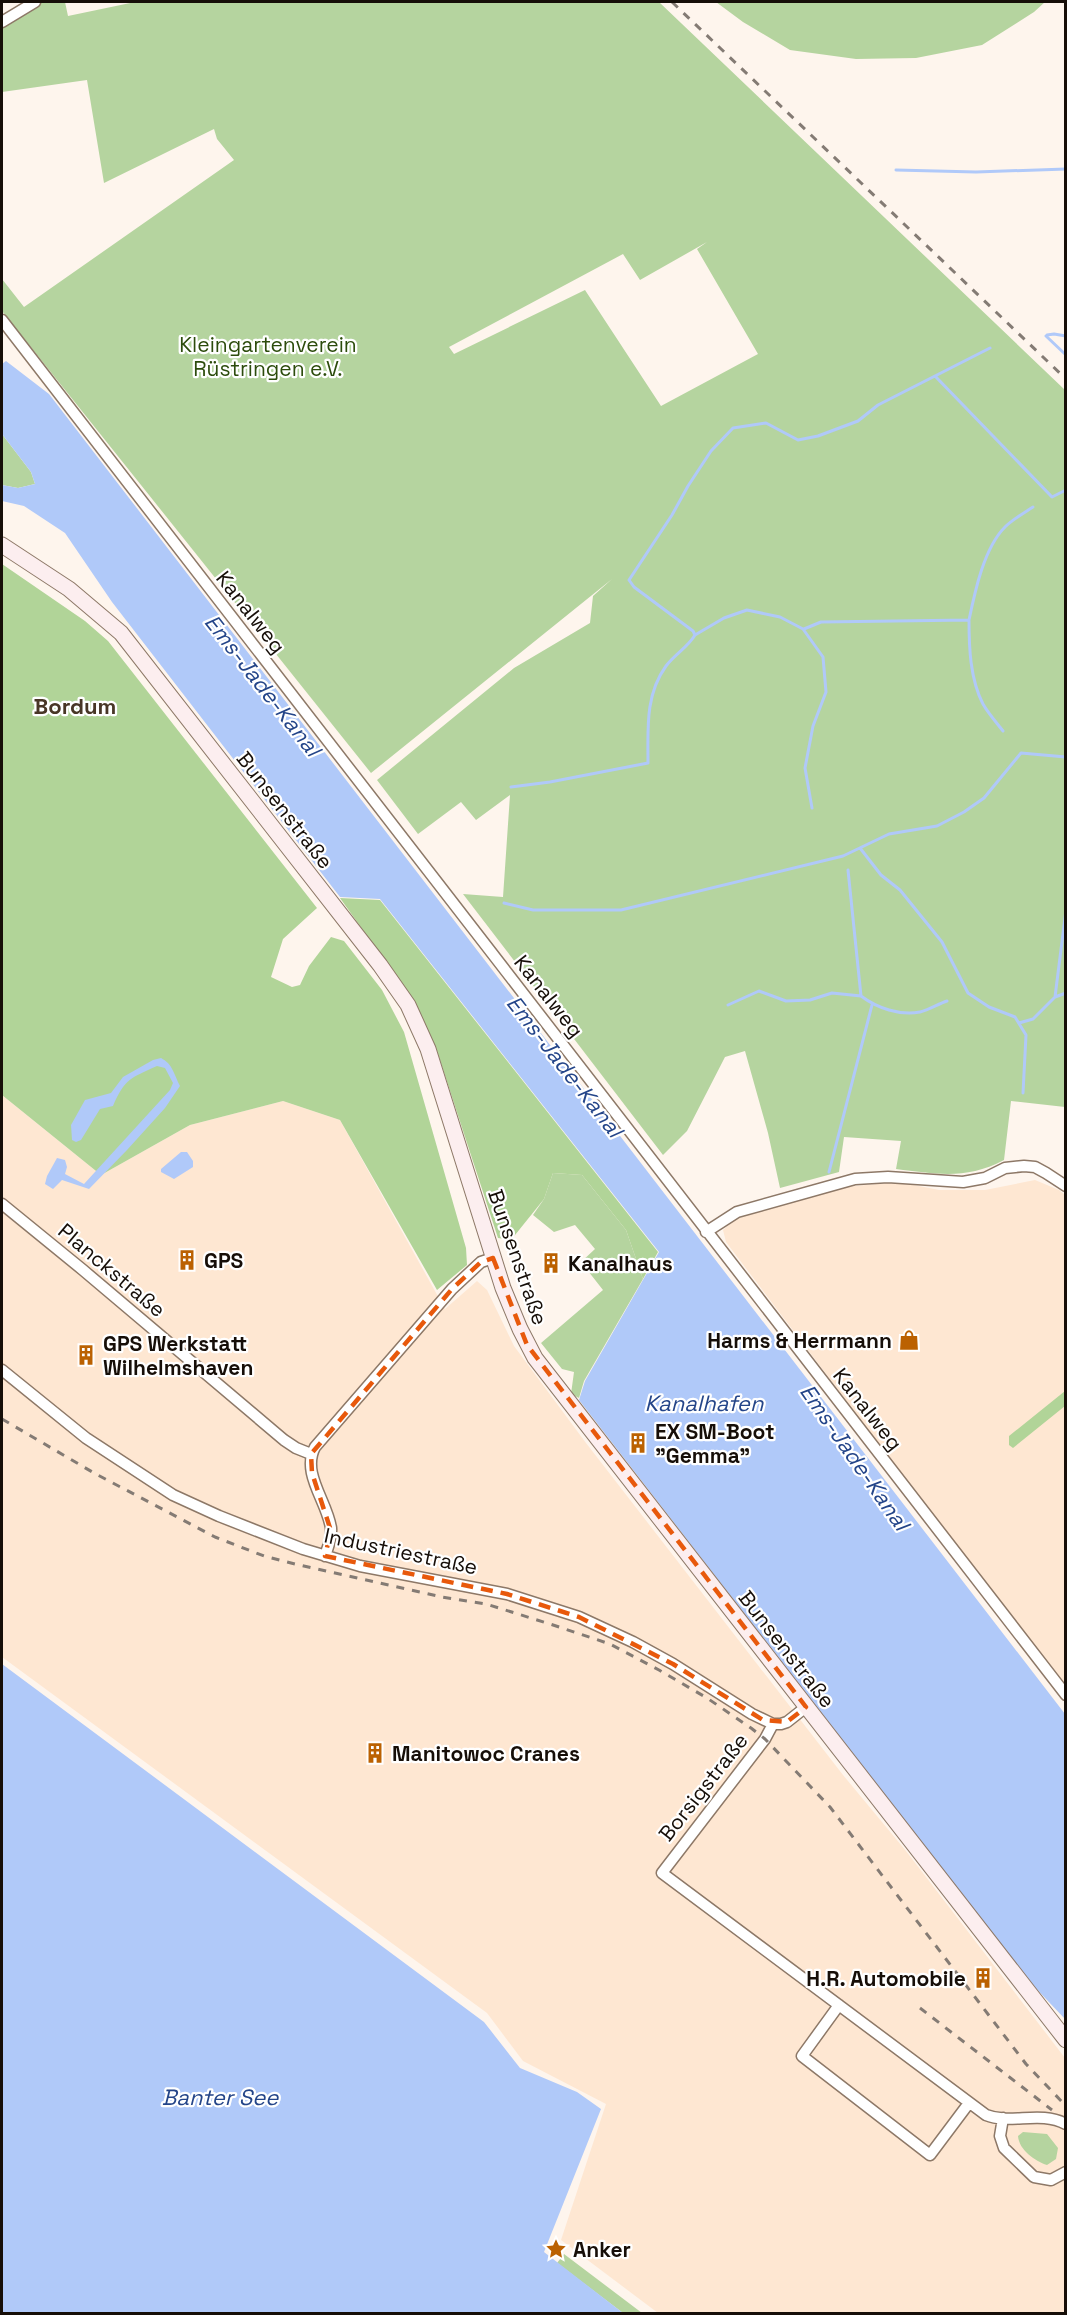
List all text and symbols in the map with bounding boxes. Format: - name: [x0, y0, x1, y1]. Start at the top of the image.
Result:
- park label: Kleingartenverein Rüstringen e.V.: [179, 331, 357, 382]
- street label: Kanalweg: [210, 565, 292, 659]
- water label: Ems-Jade-Kanal: [199, 608, 329, 764]
- district label: Bordum: [34, 692, 116, 720]
- street label: Bunsenstraße: [231, 746, 339, 874]
- street label: Kanalweg: [508, 949, 590, 1043]
- water label: Ems-Jade-Kanal: [501, 989, 631, 1145]
- street label: Bunsenstraße: [482, 1186, 554, 1328]
- street label: Planckstraße: [53, 1217, 171, 1323]
- place label: GPS: [204, 1247, 244, 1274]
- building icon: GPS: [175, 1248, 199, 1272]
- place label: Kanalhaus: [568, 1250, 673, 1277]
- building icon: Kanalhaus: [539, 1251, 563, 1275]
- place label: Harms & Herrmann: [707, 1327, 892, 1354]
- shop icon: Harms & Herrmann: [897, 1328, 921, 1352]
- place label: GPS Werkstatt Wilhelmshaven: [103, 1330, 253, 1381]
- building icon: GPS Werkstatt Wilhelmshaven: [74, 1343, 98, 1367]
- street label: Kanalweg: [827, 1362, 909, 1456]
- water label: Ems-Jade-Kanal: [794, 1378, 917, 1538]
- water label: Kanalhafen: [645, 1389, 764, 1417]
- place label: EX SM-Boot "Gemma": [655, 1418, 775, 1469]
- building icon: EX SM-Boot "Gemma": [626, 1431, 650, 1455]
- street label: Industriestraße: [322, 1522, 480, 1580]
- street label: Bunsenstraße: [733, 1585, 841, 1713]
- street label: Borsigstraße: [652, 1727, 754, 1847]
- place label: Manitowoc Cranes: [392, 1740, 580, 1767]
- building icon: Manitowoc Cranes: [363, 1741, 387, 1765]
- place label: H.R. Automobile: [806, 1965, 966, 1992]
- building icon: H.R. Automobile: [971, 1966, 995, 1990]
- water label: Banter See: [162, 2083, 279, 2111]
- place label: Anker: [573, 2236, 631, 2263]
- place icon: Anker: [544, 2237, 568, 2261]

